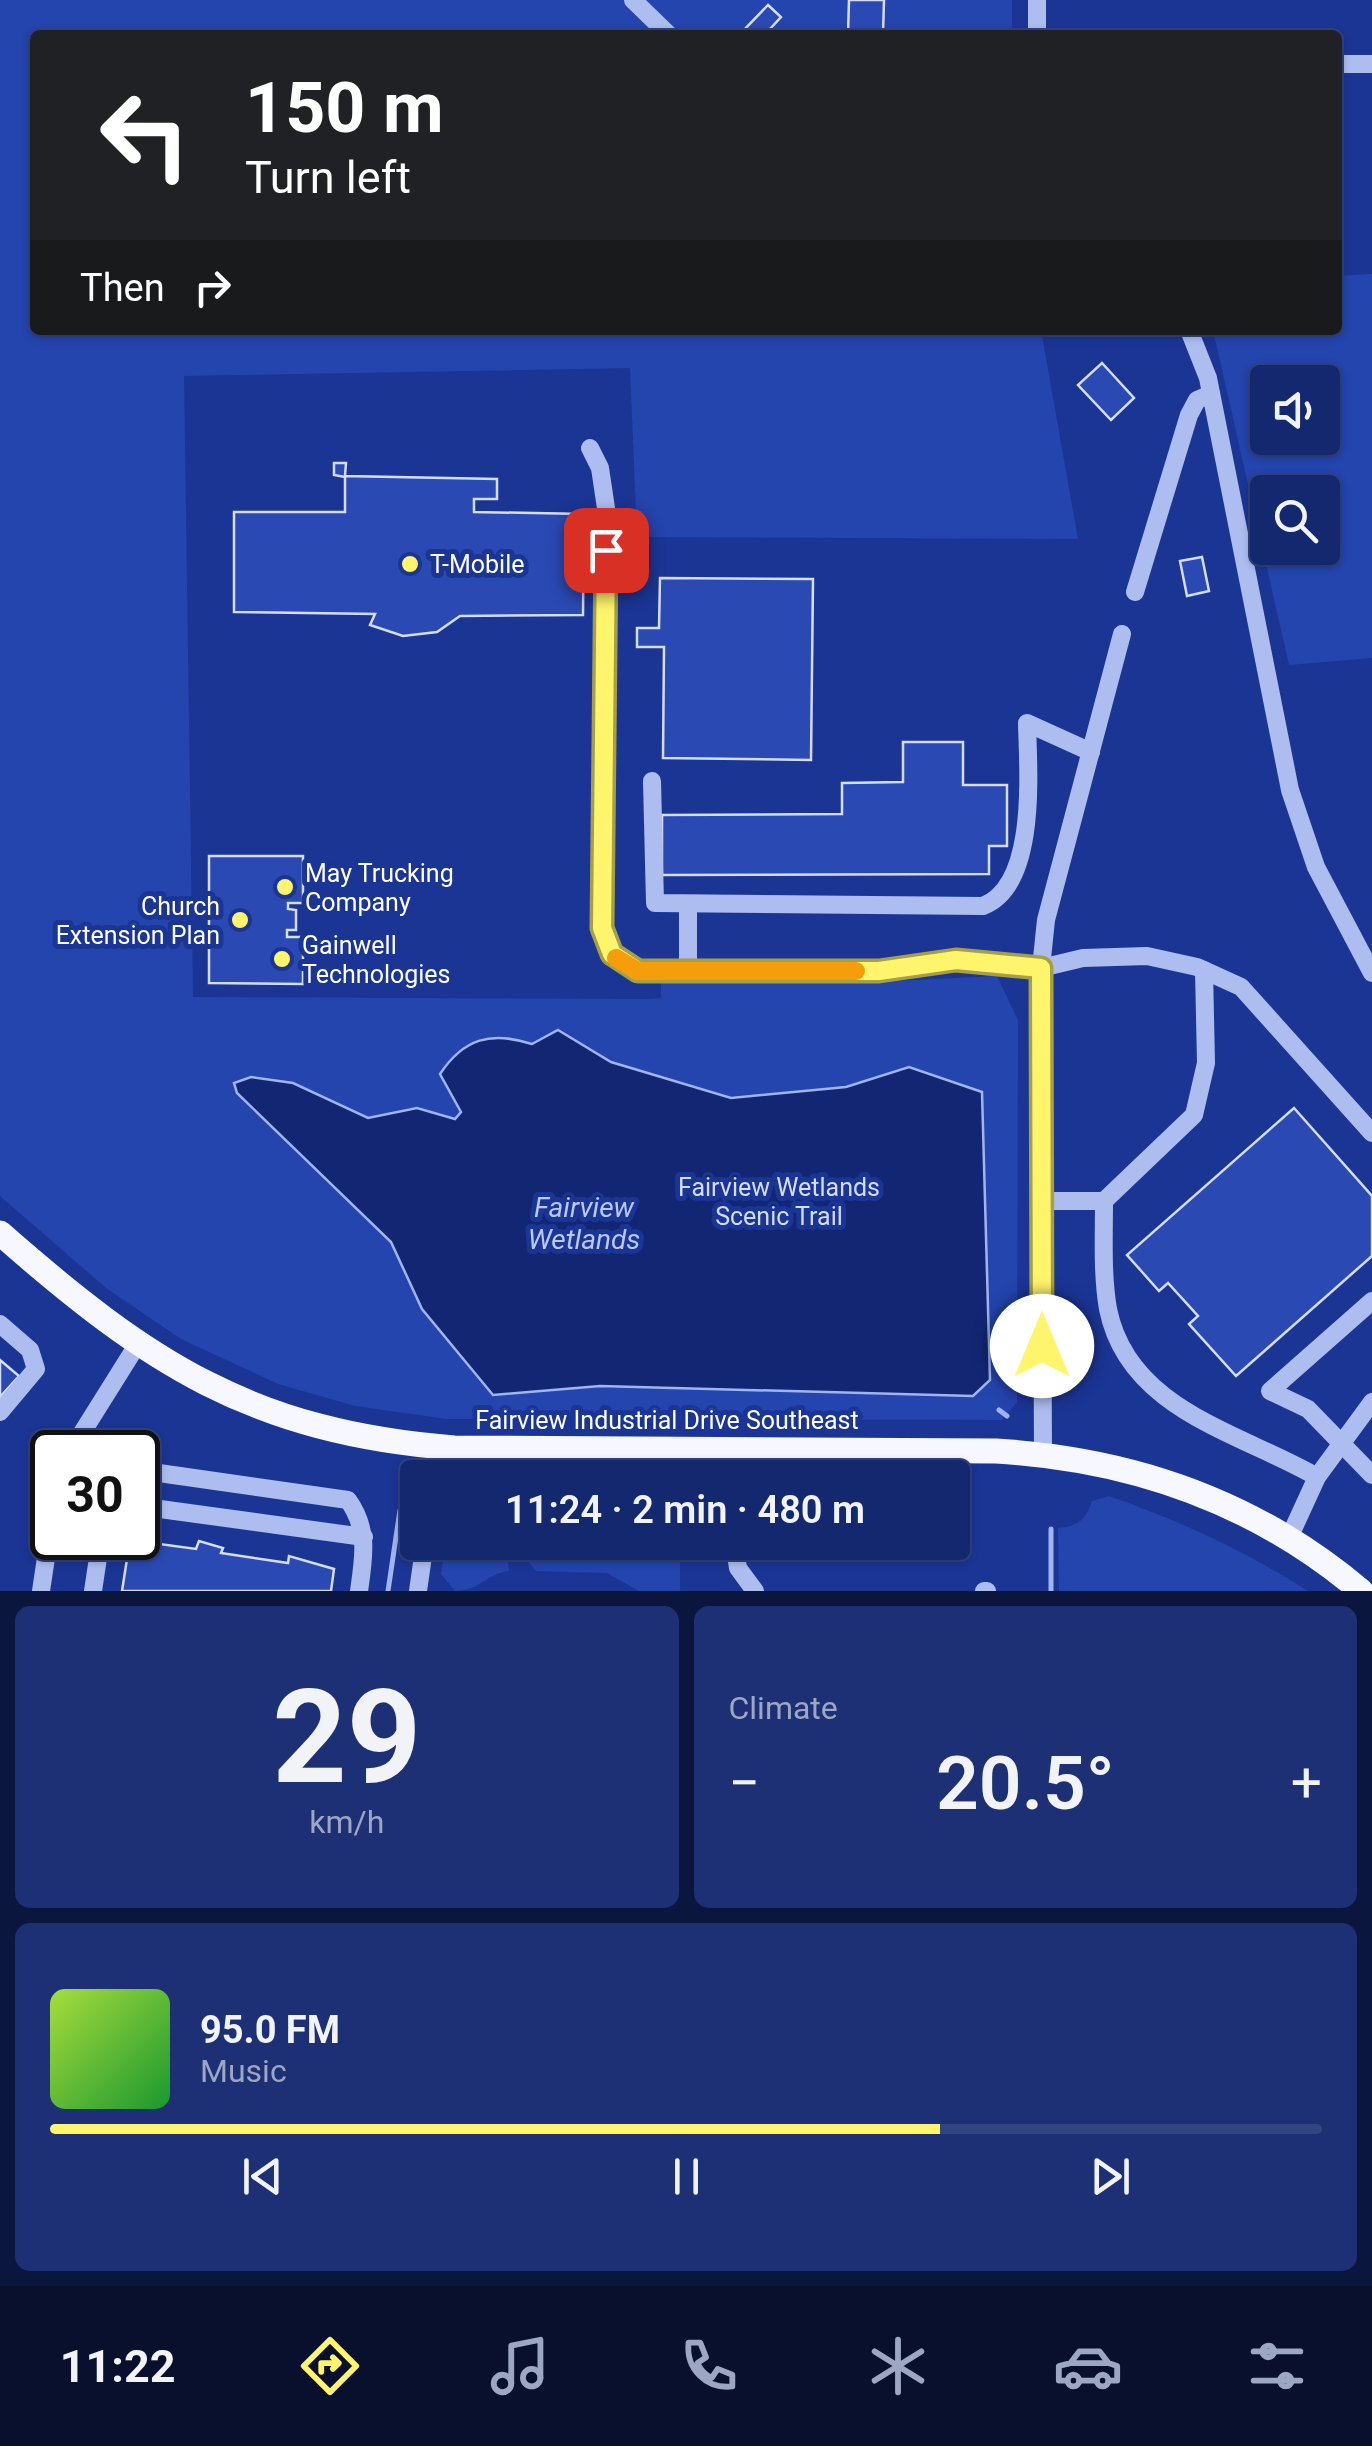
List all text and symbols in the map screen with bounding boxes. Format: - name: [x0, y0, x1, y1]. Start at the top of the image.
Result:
- text: 150 m: [245, 67, 444, 149]
- icon: left: [80, 70, 210, 200]
- text: Turn left: [245, 151, 411, 204]
- icon: right: [185, 260, 240, 315]
- text: Then: [80, 266, 165, 310]
- map controls: [1250, 365, 1340, 565]
- button: sound: [1250, 365, 1340, 455]
- button: search: [1250, 475, 1340, 565]
- pin: [564, 508, 649, 593]
- icon: arrive: [579, 523, 634, 578]
- place label: T-Mobile: [430, 550, 525, 579]
- marker: T-Mobile: [399, 553, 421, 575]
- place label: May Trucking Company: [305, 859, 454, 917]
- marker: May Trucking Company: [274, 876, 296, 898]
- place label: Church Extension Plan: [56, 892, 220, 950]
- marker: Church Extension Plan: [229, 909, 251, 931]
- place label: Gainwell Technologies: [302, 931, 451, 989]
- marker: Gainwell Technologies: [271, 948, 293, 970]
- park label: Fairview Wetlands Scenic Trail: [678, 1173, 880, 1231]
- water label: Fairview Wetlands: [528, 1191, 640, 1256]
- position arrow: [990, 1294, 1094, 1398]
- street label: Fairview Industrial Drive Southeast: [475, 1406, 859, 1435]
- speed limit sign: 30: [30, 1430, 160, 1560]
- text: 11:24 · 2 min · 480 m: [505, 1488, 865, 1532]
- text: 29: [272, 1661, 421, 1814]
- text: Climate: [729, 1689, 838, 1727]
- text: 20.5°: [936, 1739, 1115, 1827]
- text: −: [729, 1751, 760, 1815]
- text: +: [1291, 1751, 1322, 1815]
- text: km/h: [309, 1803, 384, 1841]
- text: 95.0 FM: [200, 2008, 340, 2052]
- text: Music: [200, 2052, 287, 2090]
- icon: previous: [235, 2149, 290, 2204]
- icon: pause: [659, 2149, 714, 2204]
- icon: next: [1083, 2149, 1138, 2204]
- icon: directions: [295, 2331, 365, 2401]
- icon: music: [485, 2331, 555, 2401]
- icon: phone: [674, 2331, 744, 2401]
- icon: climate: [863, 2331, 933, 2401]
- icon: car: [1053, 2331, 1123, 2401]
- icon: filters: [1242, 2331, 1312, 2401]
- text: 11:22: [60, 2340, 176, 2393]

